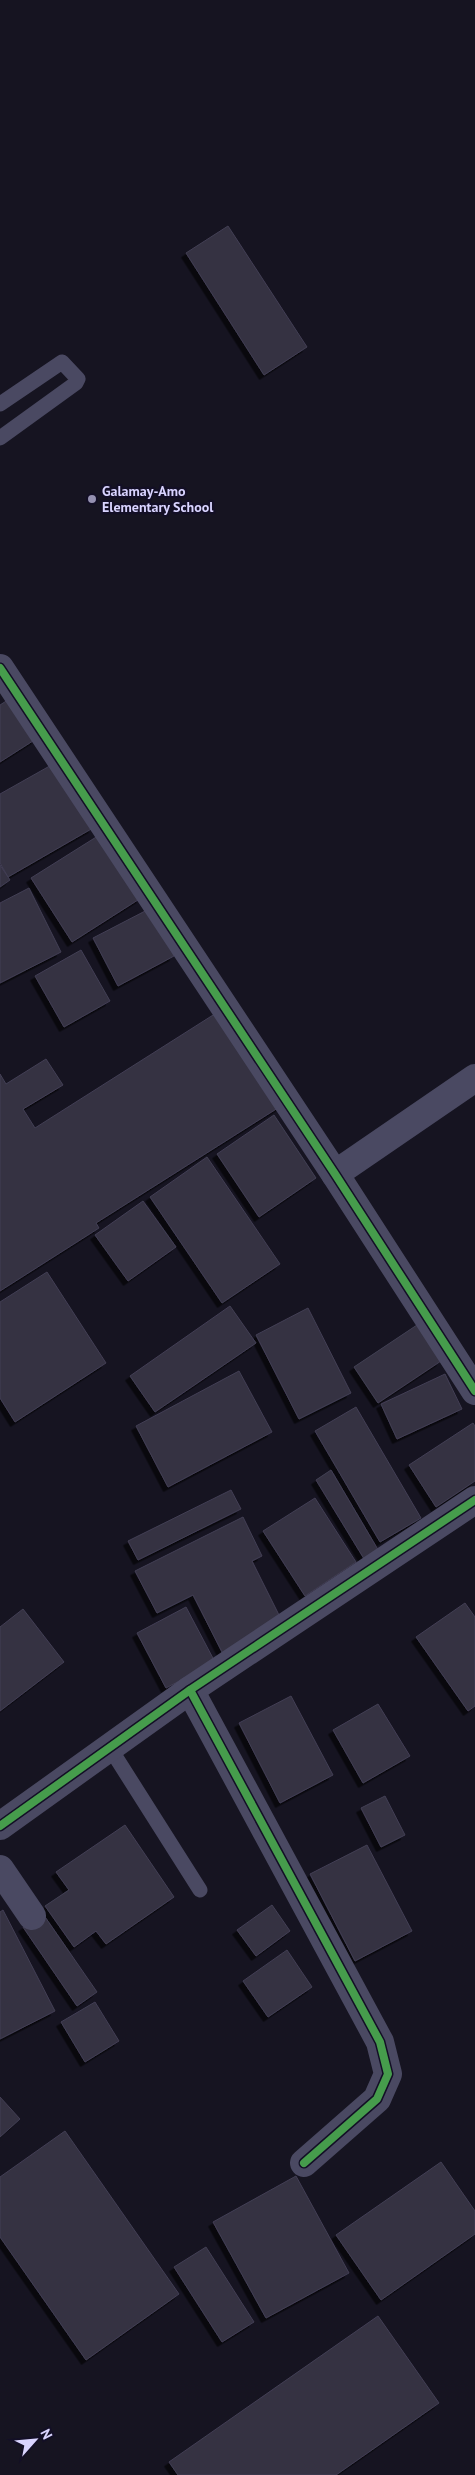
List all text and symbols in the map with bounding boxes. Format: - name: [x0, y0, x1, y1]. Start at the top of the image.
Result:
- place label: Galamay-Amo Elementary School: [102, 482, 214, 516]
- marker: Galamay-Amo Elementary School: [86, 493, 98, 505]
- north arrow: [10, 2415, 60, 2465]
- text: N: [36, 2426, 57, 2442]

